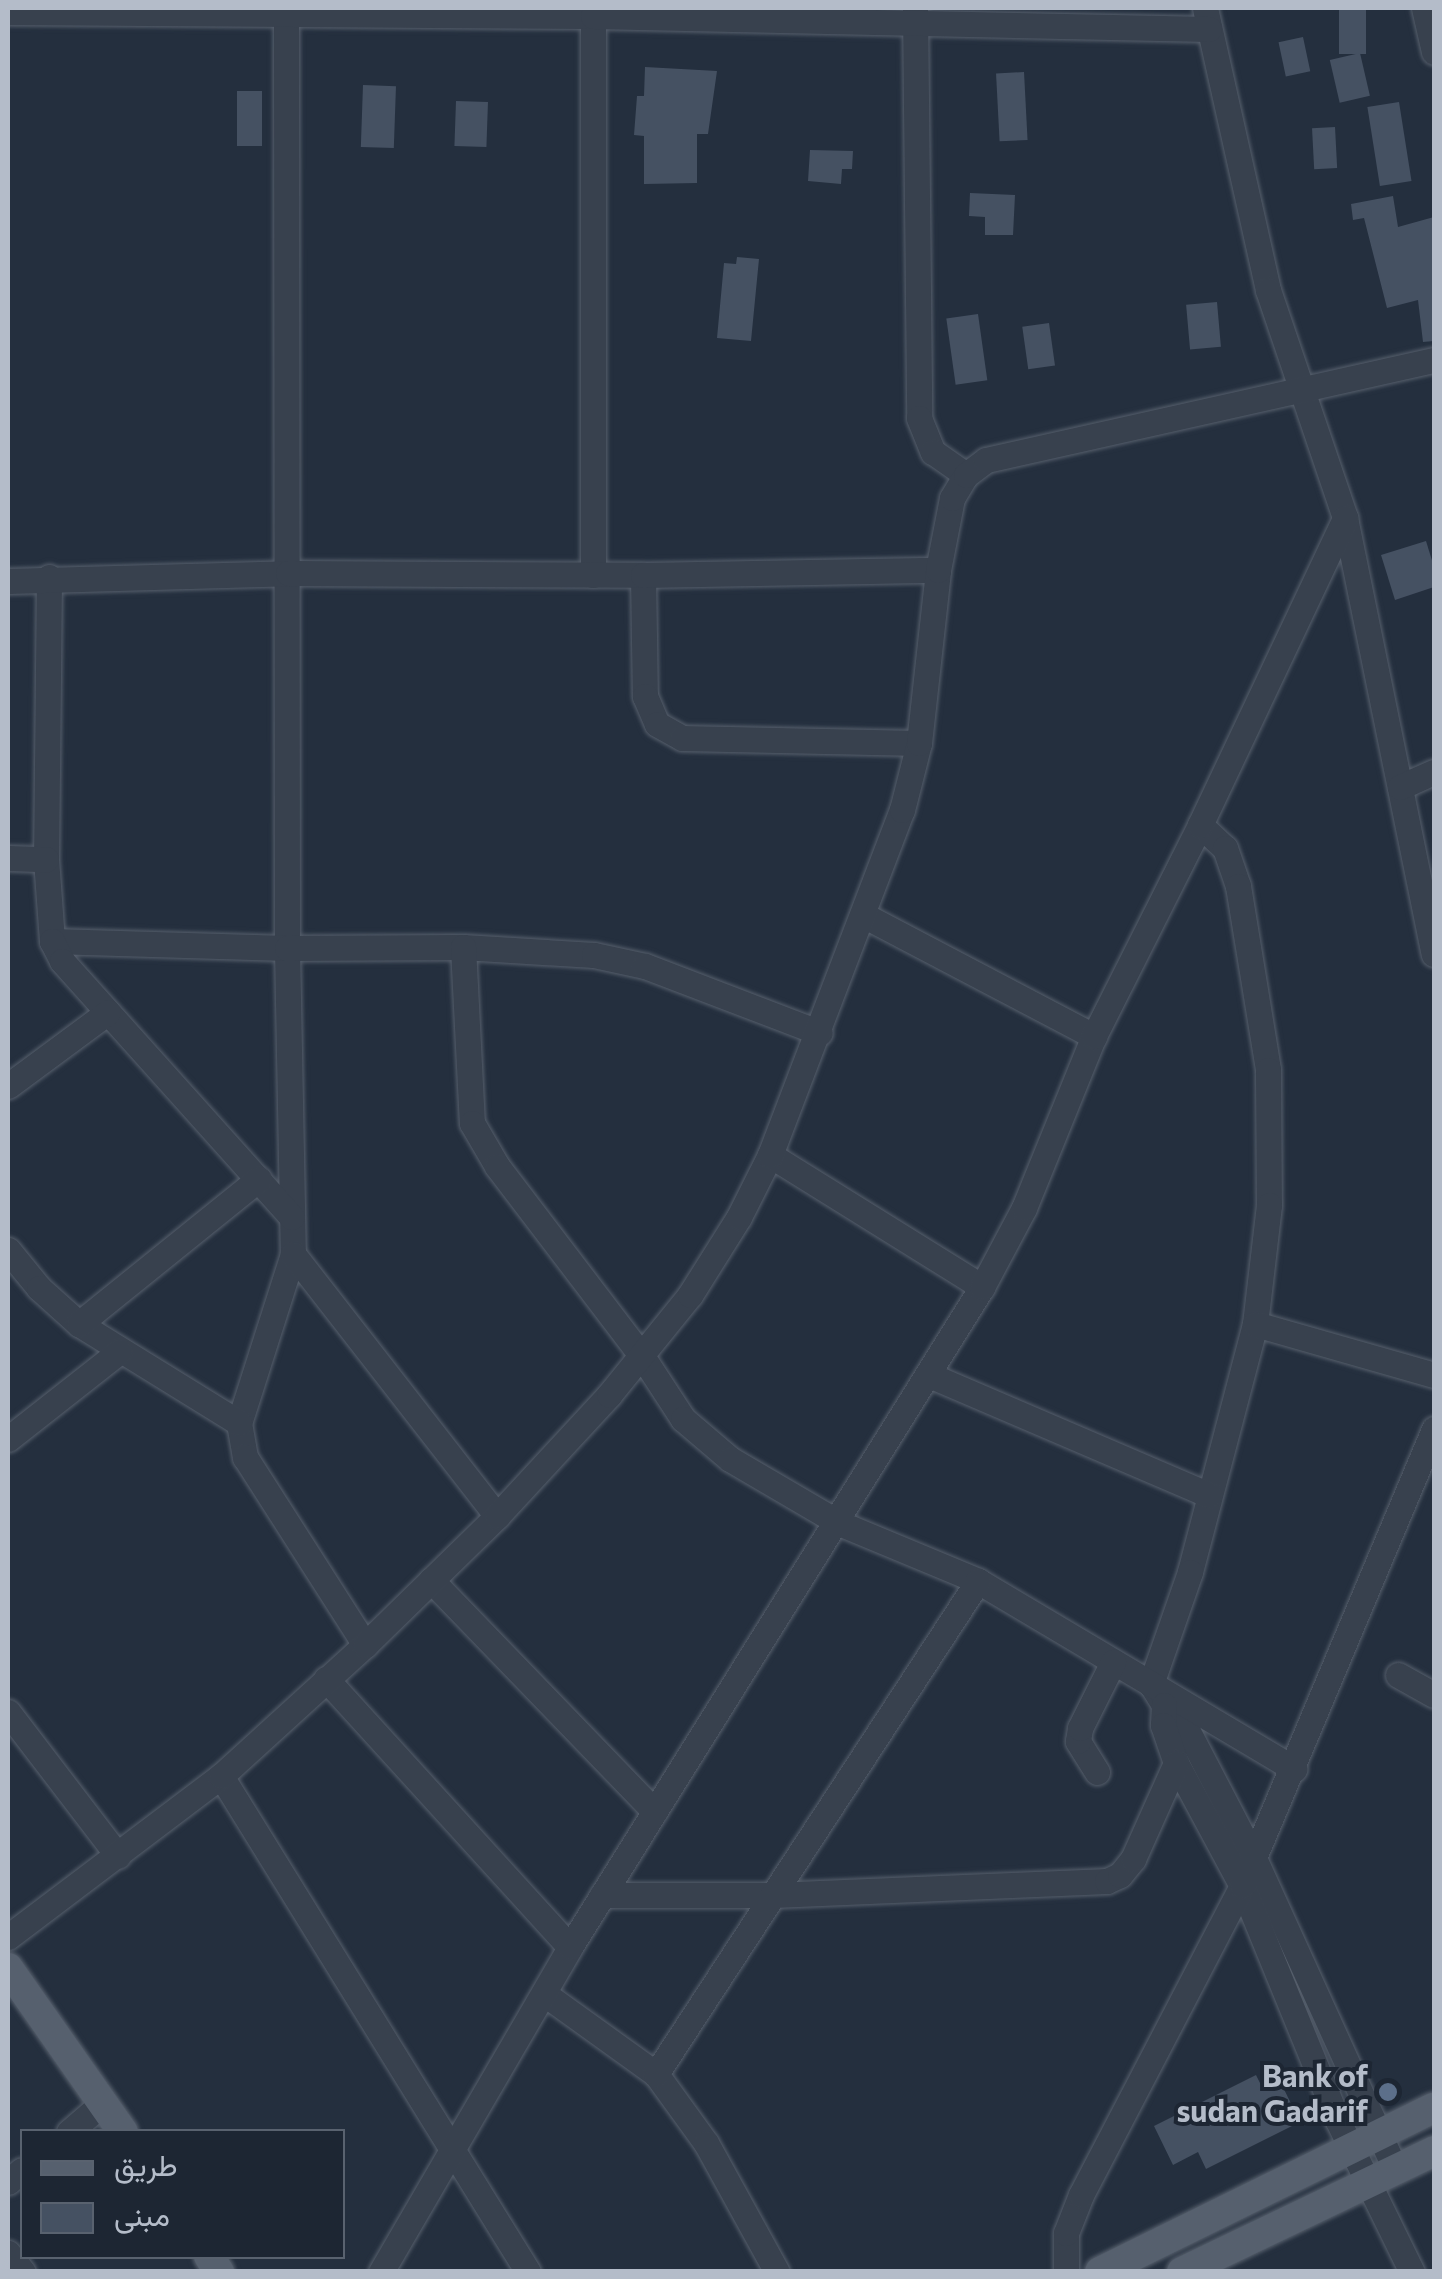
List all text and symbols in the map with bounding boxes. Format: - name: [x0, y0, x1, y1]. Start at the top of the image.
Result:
- place label: Bank of sudan Gadarif: [1176, 2057, 1368, 2128]
- marker: Bank of sudan Gadarif: [1377, 2081, 1399, 2103]
- legend: [20, 2129, 345, 2259]
- text: طريق: [114, 2145, 178, 2182]
- text: مبنى: [114, 2195, 170, 2232]

